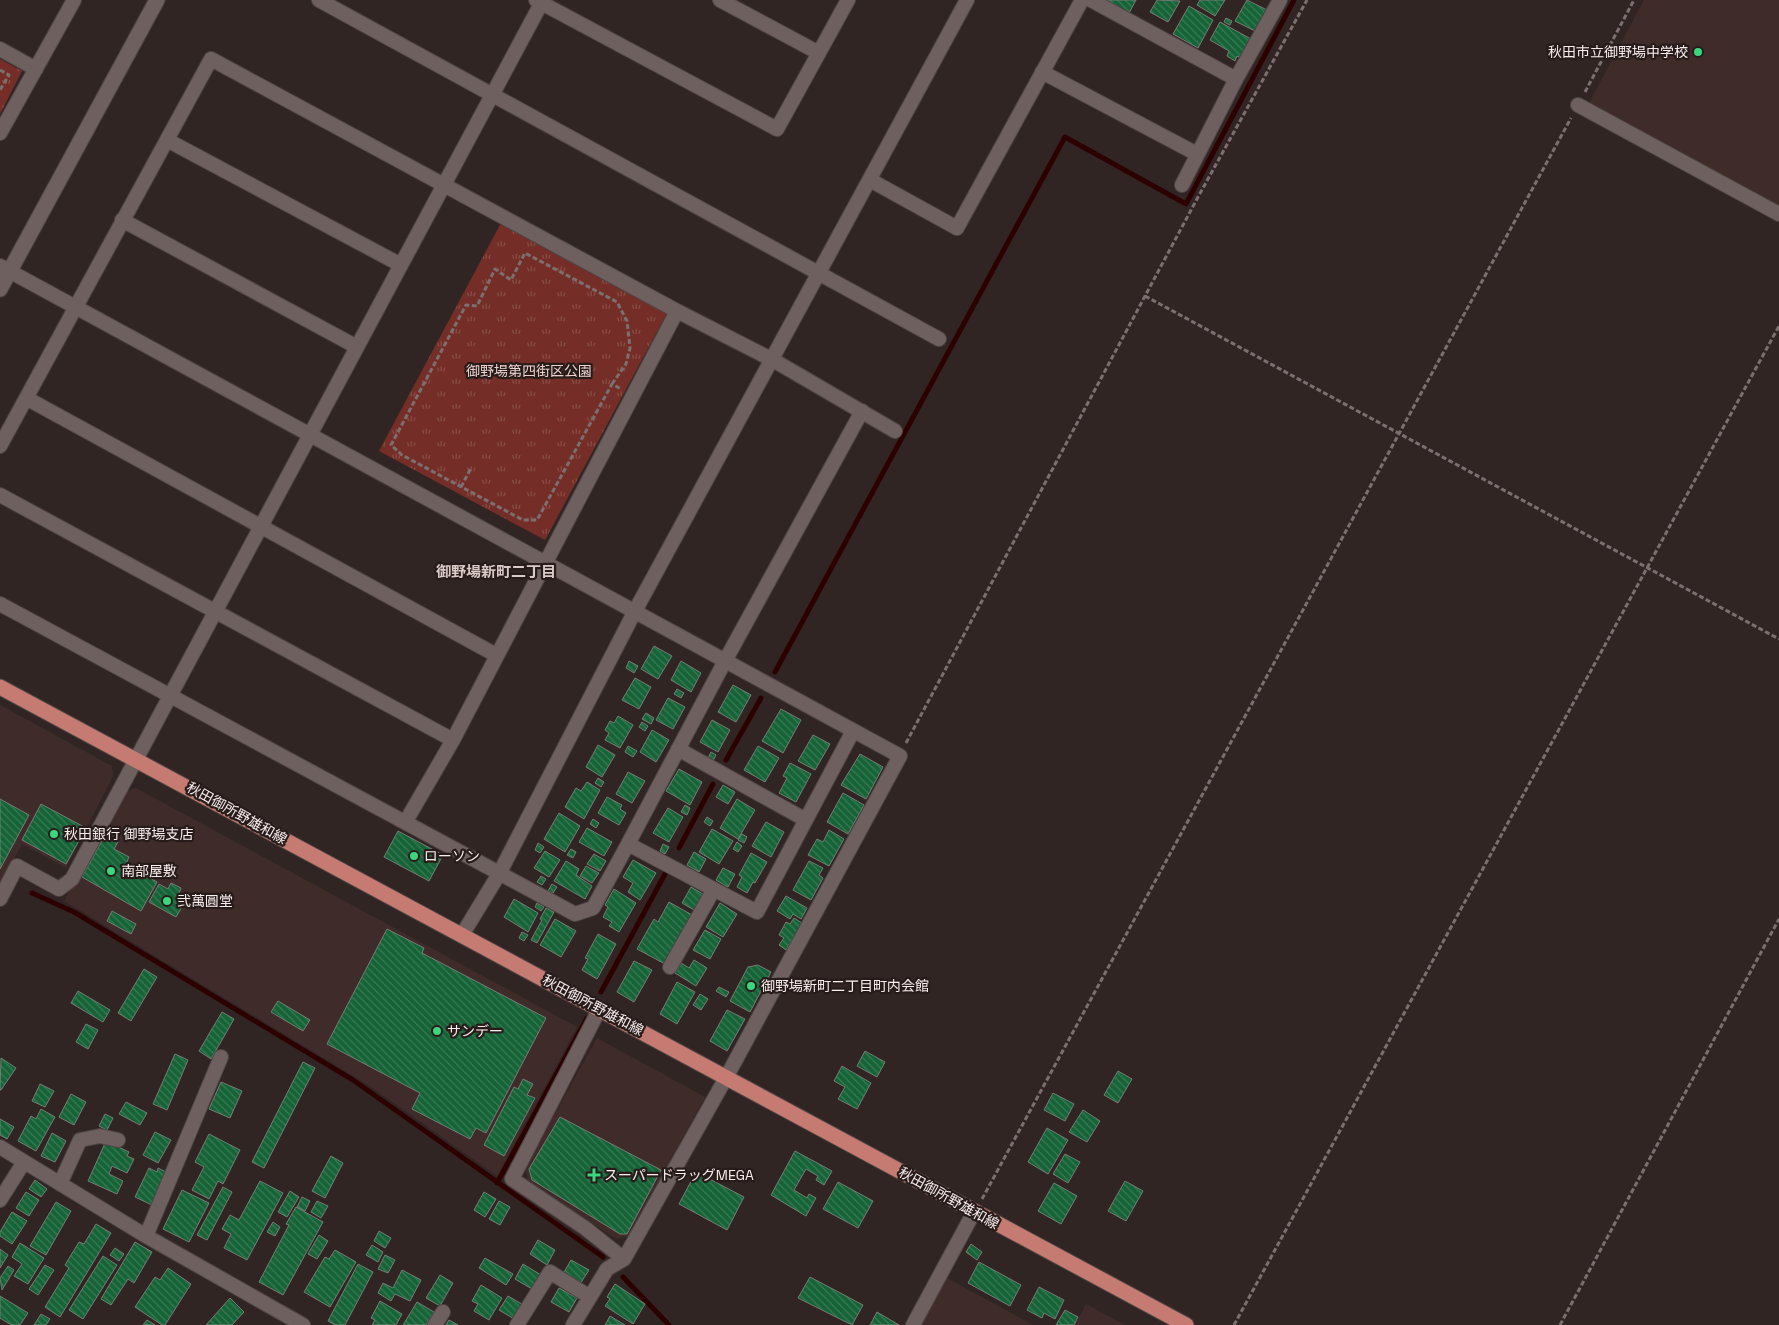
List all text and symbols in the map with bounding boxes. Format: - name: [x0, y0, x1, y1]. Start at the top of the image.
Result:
- place label: 秋田市立御野場中学校: [1548, 43, 1688, 61]
- marker: 秋田市立御野場中学校: [1692, 46, 1704, 58]
- park label: 御野場第四街区公園: [466, 362, 592, 380]
- district label: 御野場新町二丁目: [436, 562, 556, 581]
- street label: 秋田御所野雄和線: [184, 778, 290, 848]
- place label: 秋田銀行 御野場支店: [64, 825, 194, 843]
- marker: 秋田銀行 御野場支店: [48, 828, 60, 840]
- place label: ローソン: [424, 847, 480, 865]
- marker: ローソン: [408, 850, 420, 862]
- place label: 南部屋敷: [121, 862, 177, 880]
- marker: 南部屋敷: [105, 865, 117, 877]
- place label: 弐萬圓堂: [177, 892, 233, 910]
- marker: 弐萬圓堂: [161, 895, 173, 907]
- street label: 秋田御所野雄和線: [539, 971, 647, 1039]
- place label: 御野場新町二丁目町内会館: [761, 977, 929, 995]
- marker: 御野場新町二丁目町内会館: [745, 980, 757, 992]
- place label: サンデー: [447, 1022, 503, 1040]
- marker: サンデー: [431, 1025, 443, 1037]
- street label: 秋田御所野雄和線: [896, 1163, 1002, 1233]
- place label: スーパードラッグMEGA: [604, 1166, 754, 1184]
- marker: スーパードラッグMEGA: [588, 1169, 600, 1181]

